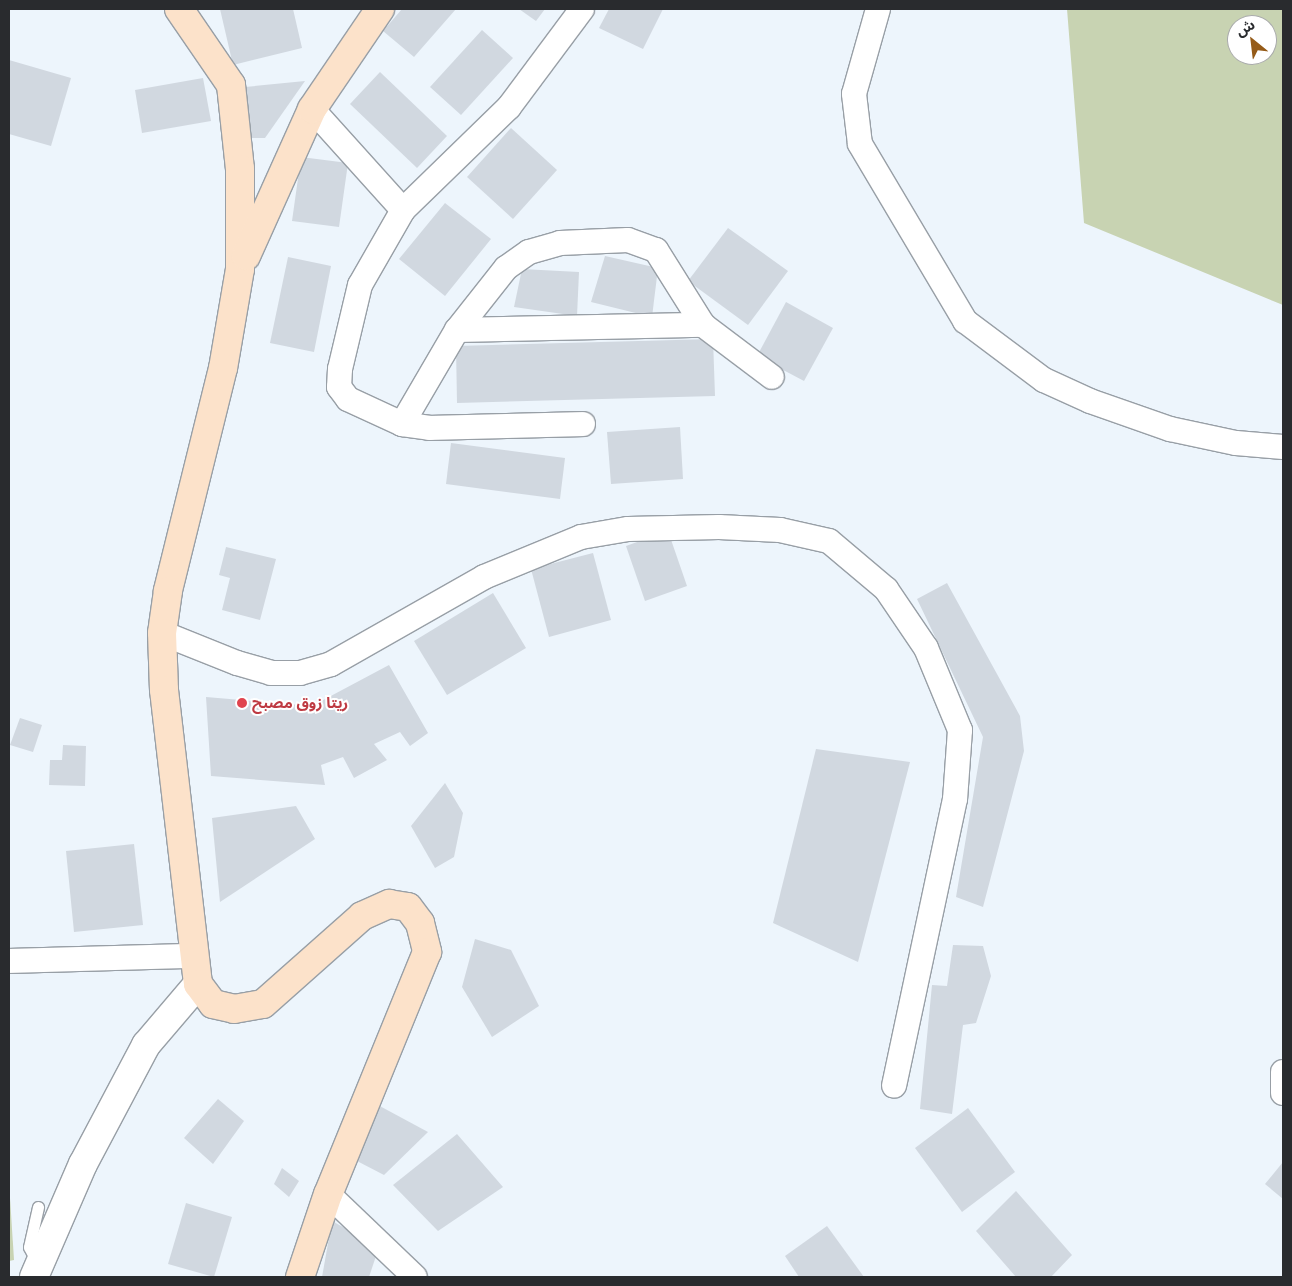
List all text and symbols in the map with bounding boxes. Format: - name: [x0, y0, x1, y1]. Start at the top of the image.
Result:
- north arrow: [1227, 15, 1277, 65]
- text: ش: [1232, 15, 1257, 39]
- place label: ريتا زوق مصبح: [252, 694, 348, 712]
- marker: ريتا زوق مصبح: [236, 697, 248, 709]

